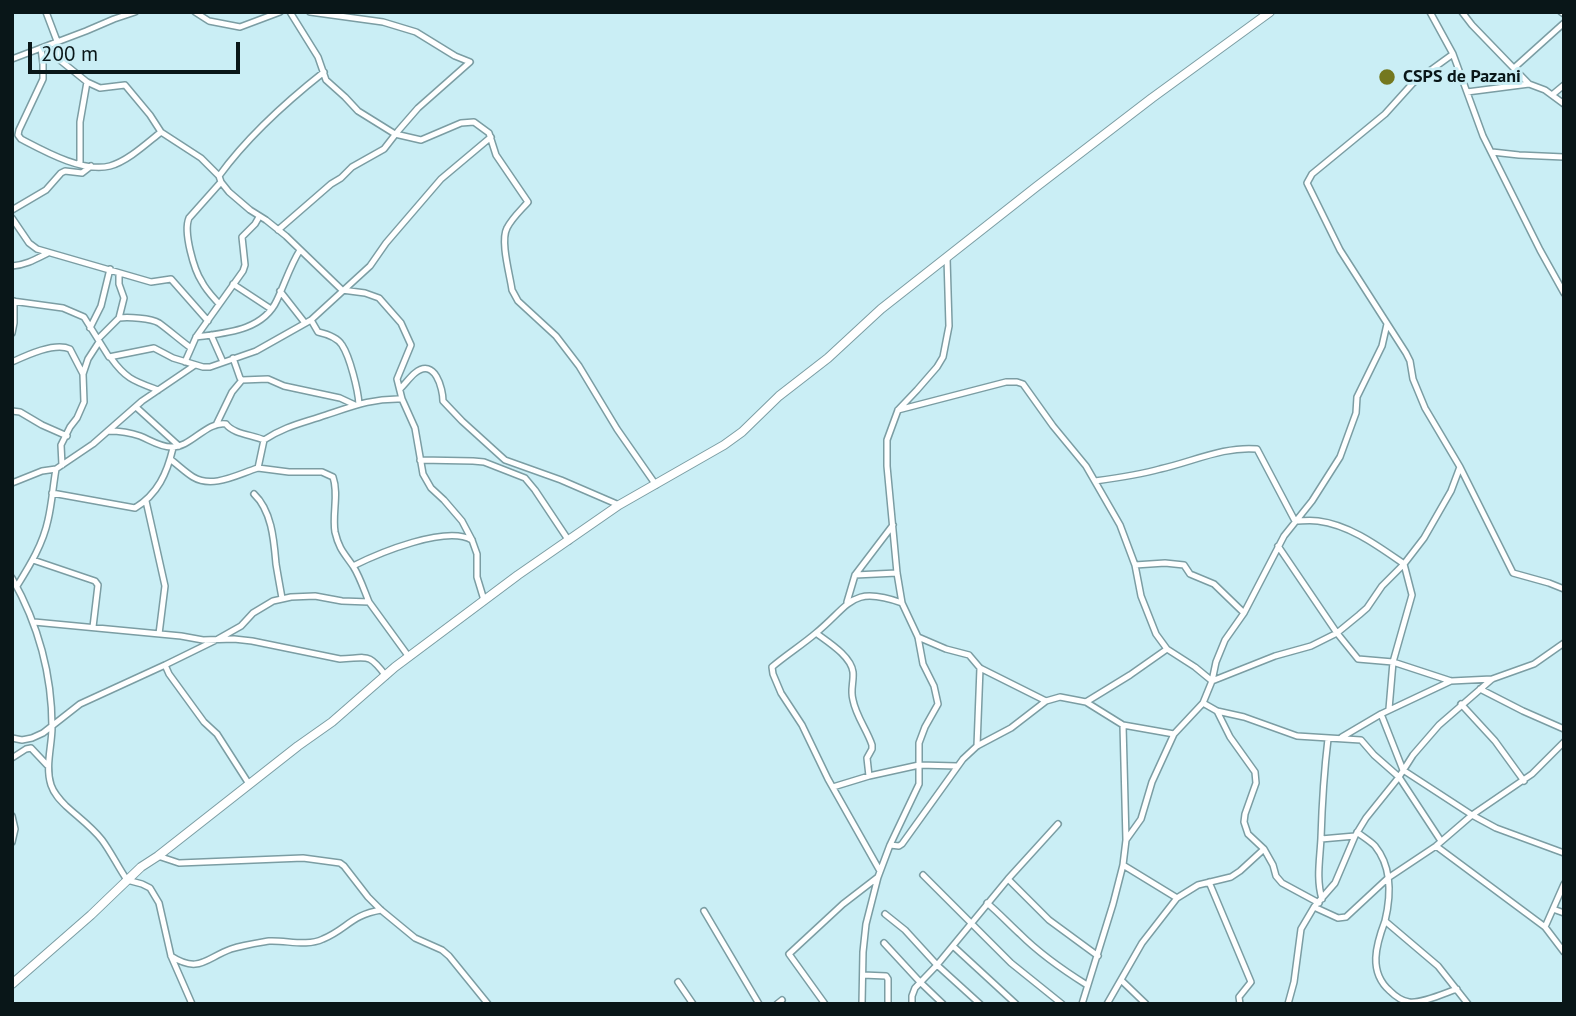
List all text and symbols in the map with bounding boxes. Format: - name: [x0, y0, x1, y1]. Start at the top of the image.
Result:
- scale bar: [32, 28, 243, 72]
- text: 200 m: [41, 40, 98, 67]
- place label: CSPS de Pazani: [1403, 66, 1521, 88]
- marker: CSPS de Pazani: [1377, 67, 1397, 87]

